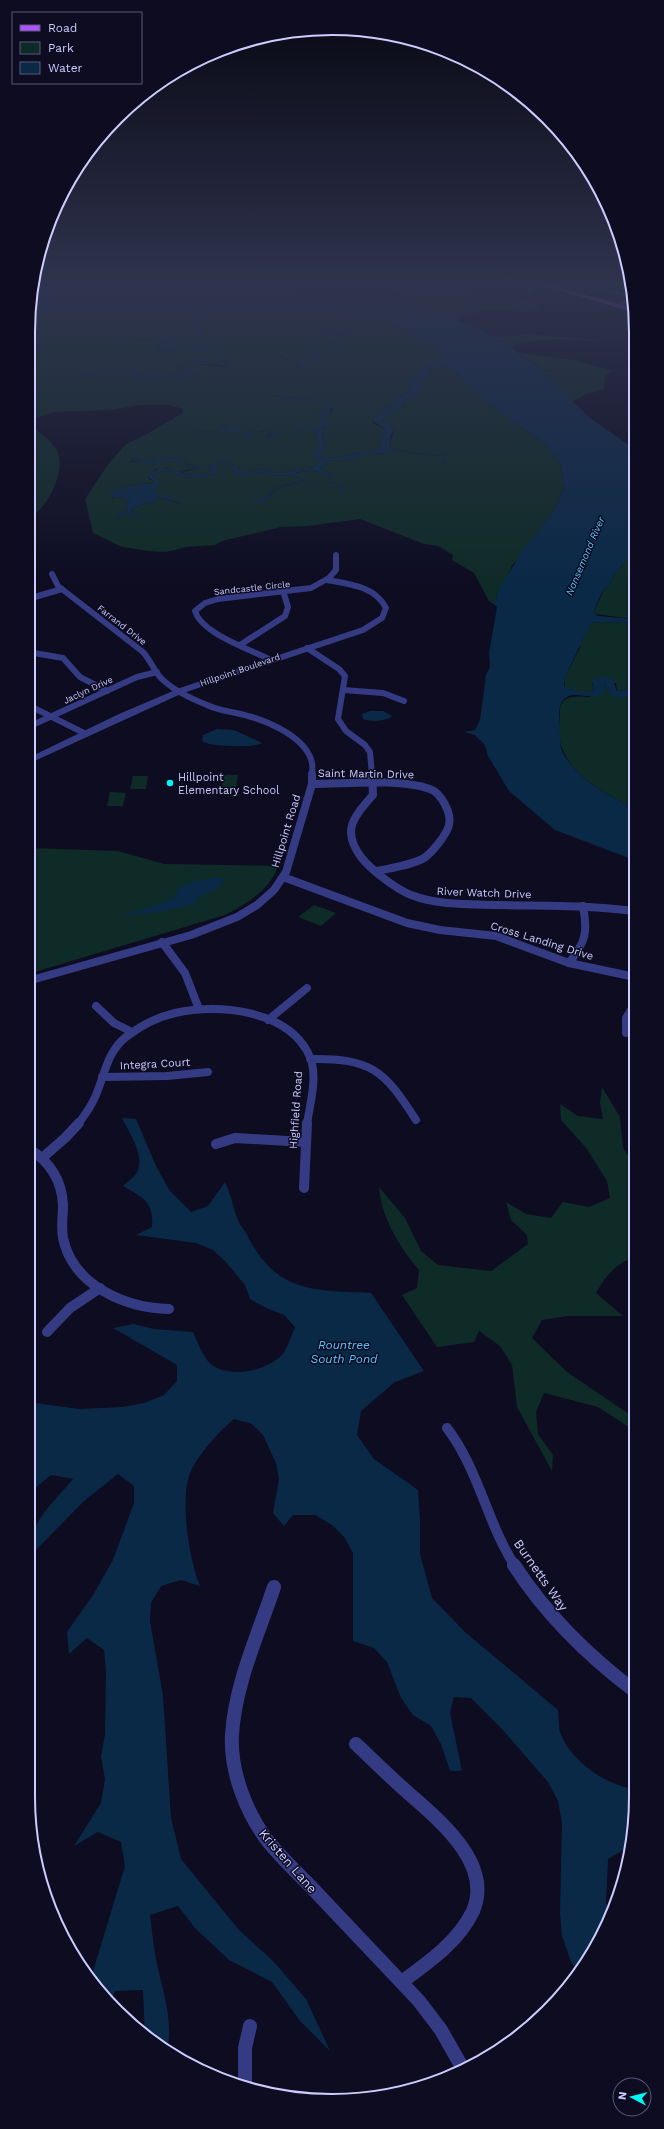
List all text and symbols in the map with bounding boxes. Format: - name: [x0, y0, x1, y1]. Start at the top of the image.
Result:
- legend: [12, 12, 142, 84]
- text: Road: [48, 21, 77, 35]
- text: Park: [48, 41, 74, 55]
- text: Water: [48, 61, 83, 75]
- water label: Nansemond River: [563, 514, 607, 597]
- street label: Sandcastle Circle: [213, 579, 291, 597]
- street label: Farrand Drive: [96, 603, 148, 647]
- street label: Hillpoint Boulevard: [199, 652, 281, 688]
- street label: Jaclyn Drive: [62, 674, 114, 706]
- street label: Saint Martin Drive: [318, 767, 414, 781]
- place label: Hillpoint Elementary School: [178, 771, 280, 797]
- marker: Hillpoint Elementary School: [165, 778, 175, 788]
- street label: Hillpoint Road: [269, 793, 303, 869]
- street label: River Watch Drive: [436, 885, 532, 901]
- street label: Cross Landing Drive: [489, 919, 595, 963]
- street label: Integra Court: [119, 1056, 191, 1072]
- street label: Highfield Road: [287, 1071, 305, 1149]
- water label: Rountree South Pond: [311, 1338, 378, 1366]
- street label: Burnetts Way: [511, 1536, 571, 1614]
- street label: Kristen Lane: [256, 1826, 320, 1896]
- north arrow: [612, 2077, 652, 2117]
- text: N: [616, 2091, 630, 2101]

